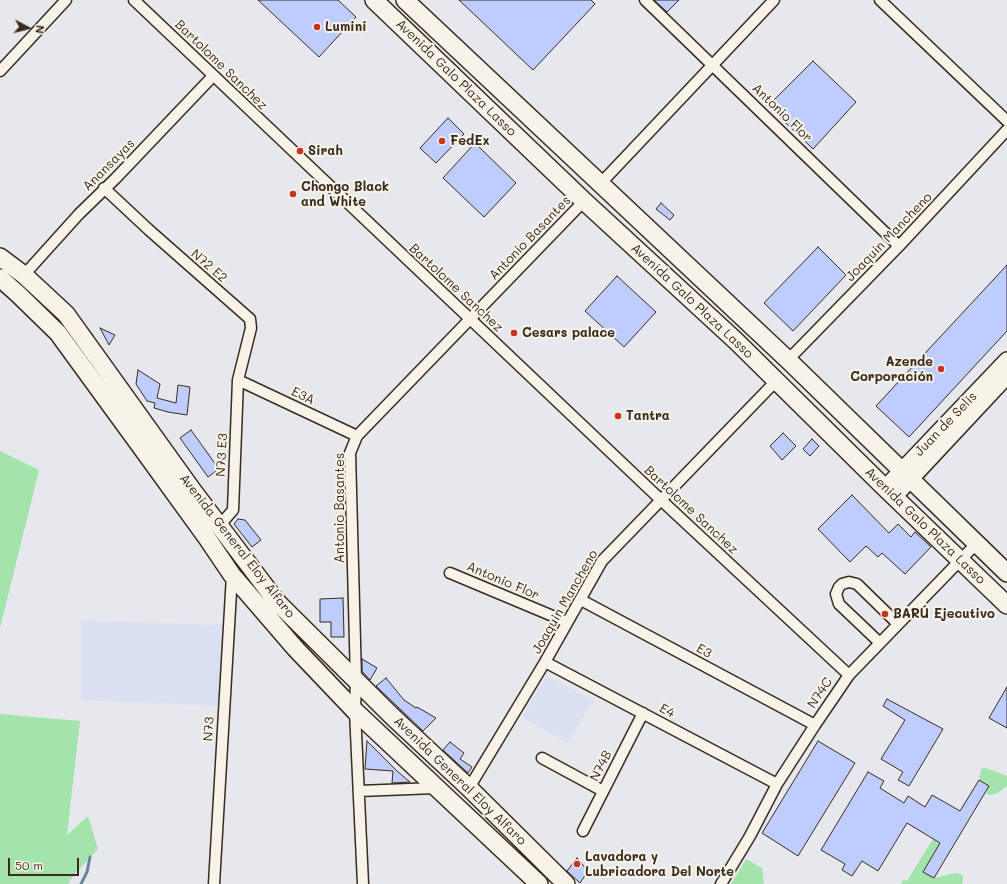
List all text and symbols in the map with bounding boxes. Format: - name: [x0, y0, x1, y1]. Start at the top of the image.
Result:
- north arrow: [8, 8, 48, 48]
- street label: Avenida Galo Plaza Lasso: [393, 16, 519, 140]
- street label: Bartolome Sanchez: [172, 17, 270, 113]
- place label: Lumini: [325, 19, 367, 35]
- marker: Lumini: [312, 22, 322, 32]
- text: N: [32, 24, 48, 35]
- street label: Antonio Flor: [749, 80, 815, 146]
- place label: FedEx: [450, 133, 489, 149]
- street label: Anansayas: [80, 136, 138, 194]
- marker: FedEx: [437, 136, 447, 146]
- place label: Sirah: [308, 143, 343, 159]
- marker: Sirah: [295, 146, 305, 156]
- place label: Chongo Black and White: [301, 179, 389, 210]
- marker: Chongo Black and White: [288, 189, 298, 199]
- street label: Joaquin Mancheno: [843, 189, 935, 285]
- street label: Antonio Basantes: [486, 193, 574, 283]
- street label: Avenida Galo Plaza Lasso: [628, 240, 756, 362]
- street label: Bartolome Sanchez: [406, 241, 506, 335]
- street label: N72 E2: [188, 246, 230, 286]
- place label: Cesars palace: [522, 325, 615, 341]
- marker: Cesars palace: [509, 328, 519, 338]
- place label: Azende Corporación: [850, 354, 933, 385]
- marker: Azende Corporación: [936, 364, 946, 374]
- street label: E3A: [289, 384, 317, 408]
- street label: Juan de Selis: [912, 389, 980, 459]
- place label: Tantra: [626, 408, 670, 424]
- marker: Tantra: [613, 411, 623, 421]
- street label: N73 E3: [213, 433, 231, 477]
- street label: Antonio Basantes: [332, 453, 348, 563]
- street label: Bartolome Sanchez: [641, 463, 741, 557]
- street label: Avenida Galo Plaza Lasso: [862, 464, 988, 588]
- street label: Avenida General Eloy Alfaro: [176, 471, 298, 621]
- street label: Joaquin Mancheno: [529, 547, 601, 657]
- street label: Antonio Flor: [464, 559, 542, 603]
- place label: BARÚ Ejecutivo: [893, 606, 995, 622]
- marker: BARÚ Ejecutivo: [880, 609, 890, 619]
- street label: E3: [694, 641, 714, 661]
- street label: N74C: [804, 675, 836, 711]
- street label: E4: [657, 701, 677, 721]
- street label: Avenida General Eloy Alfaro: [390, 713, 530, 849]
- street label: N73: [201, 716, 217, 742]
- street label: N74B: [587, 748, 615, 784]
- place label: Lavadora y Lubricadora Del Norte: [585, 849, 734, 880]
- scale bar: [10, 850, 81, 876]
- text: 50 m: [15, 857, 43, 873]
- marker: Lavadora y Lubricadora Del Norte: [572, 859, 582, 869]

